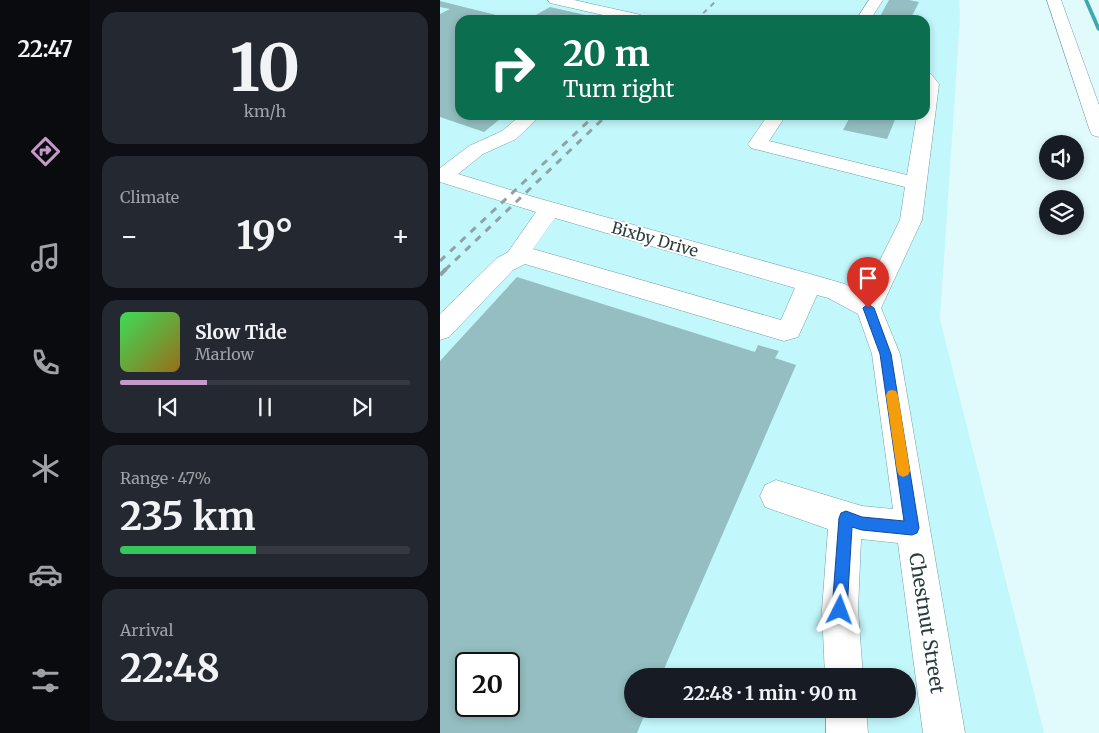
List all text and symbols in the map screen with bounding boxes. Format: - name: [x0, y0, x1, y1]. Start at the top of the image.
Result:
- text: 10: [230, 27, 300, 109]
- text: 20 m: [563, 32, 650, 76]
- text: 22:47: [17, 35, 73, 63]
- icon: right: [480, 35, 545, 100]
- text: Turn right: [563, 75, 674, 103]
- text: km/h: [244, 101, 286, 121]
- icon: directions: [28, 134, 63, 169]
- map controls: [1039, 135, 1084, 235]
- button: sound: [1039, 135, 1084, 180]
- text: Climate: [120, 187, 179, 207]
- button: layers: [1039, 190, 1084, 235]
- text: 19°: [237, 212, 294, 259]
- street label: Bixby Drive: [609, 217, 701, 261]
- text: −: [120, 218, 139, 254]
- text: +: [391, 218, 410, 254]
- icon: music: [28, 240, 63, 275]
- pin: [847, 257, 889, 308]
- icon: arrive: [854, 264, 882, 292]
- text: Slow Tide: [195, 320, 287, 344]
- text: Marlow: [195, 344, 254, 364]
- icon: phone: [28, 345, 63, 380]
- icon: previous: [154, 393, 182, 421]
- icon: pause: [251, 393, 279, 421]
- icon: next: [348, 393, 376, 421]
- icon: climate: [28, 451, 63, 486]
- text: Range · 47%: [120, 468, 211, 488]
- text: 235 km: [120, 493, 256, 540]
- street label: Chestnut Street: [904, 551, 950, 696]
- icon: car: [28, 557, 63, 592]
- position arrow: [813, 583, 865, 635]
- text: Arrival: [120, 620, 173, 640]
- text: 22:48: [120, 645, 220, 692]
- speed limit sign: 20: [455, 652, 520, 717]
- icon: filters: [28, 663, 63, 698]
- text: 22:48 · 1 min · 90 m: [683, 681, 857, 705]

